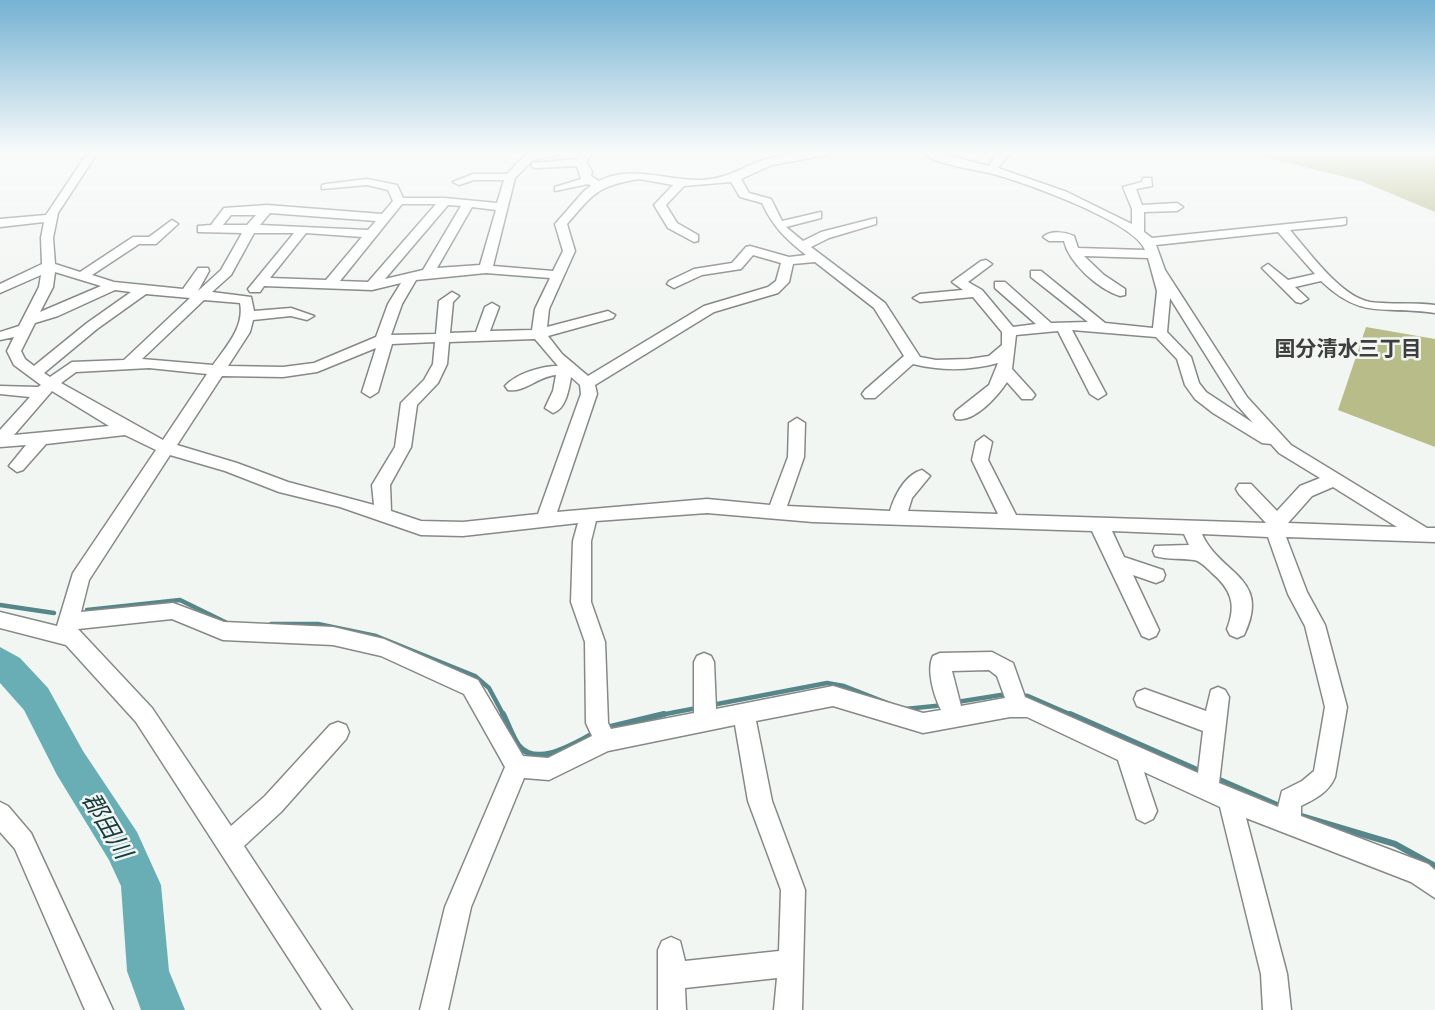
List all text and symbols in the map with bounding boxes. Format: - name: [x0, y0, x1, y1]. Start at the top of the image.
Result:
- district label: 国分清水三丁目: [1275, 335, 1421, 361]
- water label: 郡田川: [77, 787, 139, 863]

